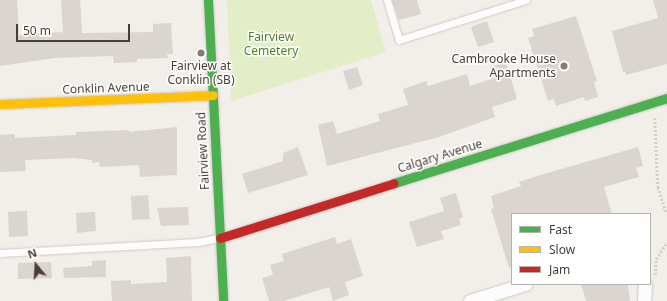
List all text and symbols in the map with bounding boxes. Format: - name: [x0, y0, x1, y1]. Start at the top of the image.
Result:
- scale bar: [18, 16, 132, 42]
- text: 50 m: [23, 22, 51, 39]
- park label: Fairview Cemetery: [244, 30, 298, 58]
- marker: Fairview at Conklin (SB): [196, 48, 206, 58]
- place label: Cambrooke House Apartments: [451, 52, 556, 80]
- place label: Fairview at Conklin (SB): [168, 59, 234, 87]
- marker: Cambrooke House Apartments: [559, 61, 569, 71]
- street label: Conklin Avenue: [62, 79, 150, 97]
- street label: Fairview Road: [194, 112, 212, 190]
- street label: Calgary Avenue: [396, 136, 484, 176]
- legend: [511, 213, 651, 285]
- text: Fast: [549, 221, 572, 238]
- text: Slow: [549, 241, 575, 258]
- north arrow: [16, 245, 56, 285]
- text: N: [26, 245, 39, 262]
- text: Jam: [549, 261, 570, 278]

